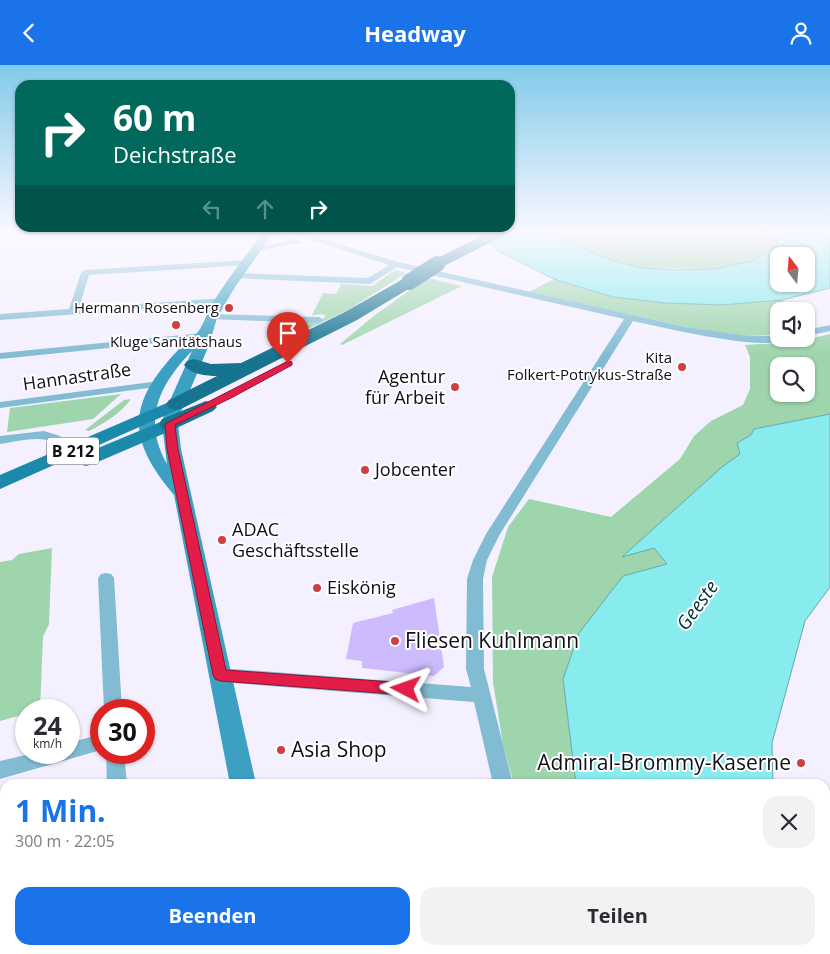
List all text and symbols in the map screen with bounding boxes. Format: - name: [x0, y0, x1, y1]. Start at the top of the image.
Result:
- text: Headway: [364, 18, 466, 48]
- icon: back: [15, 19, 43, 47]
- icon: person: [787, 19, 815, 47]
- text: 60 m: [113, 94, 196, 141]
- icon: right: [30, 100, 95, 165]
- text: Deichstraße: [113, 139, 237, 169]
- icon: left: [198, 195, 226, 223]
- icon: ahead: [251, 195, 279, 223]
- icon: right: [304, 195, 332, 223]
- north arrow: [770, 247, 815, 293]
- map controls: [770, 247, 815, 402]
- place label: Hermann Rosenberg: [74, 297, 219, 317]
- marker: Hermann Rosenberg: [223, 302, 235, 314]
- button: sound: [770, 302, 815, 347]
- pin: [267, 312, 309, 363]
- marker: Kluge Sanitätshaus: [170, 319, 182, 331]
- icon: arrive: [274, 319, 302, 347]
- place label: Kluge Sanitätshaus: [110, 331, 242, 351]
- place label: Kita Folkert-Potrykus-Straße: [507, 347, 672, 384]
- street label: Hannastraße: [21, 357, 133, 395]
- button: search: [770, 357, 815, 402]
- marker: Kita Folkert-Potrykus-Straße: [676, 361, 688, 373]
- place label: Agentur für Arbeit: [365, 364, 446, 409]
- marker: Agentur für Arbeit: [449, 381, 461, 393]
- road number: B 212: [47, 437, 99, 465]
- place label: Jobcenter: [373, 457, 456, 481]
- marker: Jobcenter: [359, 464, 371, 476]
- place label: ADAC Geschäftsstelle: [232, 517, 359, 562]
- marker: ADAC Geschäftsstelle: [216, 534, 228, 546]
- place label: Eiskönig: [327, 575, 396, 599]
- water label: Geeste: [670, 575, 724, 635]
- marker: Eiskönig: [311, 582, 323, 594]
- place label: Fliesen Kuhlmann: [405, 626, 579, 654]
- marker: Fliesen Kuhlmann: [389, 635, 401, 647]
- position arrow: [379, 662, 431, 714]
- speed limit sign: 30: [90, 699, 155, 764]
- text: 24: [33, 708, 62, 742]
- text: km/h: [33, 735, 62, 752]
- place label: Asia Shop: [291, 735, 387, 763]
- marker: Asia Shop: [275, 744, 287, 756]
- place label: Admiral-Brommy-Kaserne: [537, 748, 791, 776]
- marker: Admiral-Brommy-Kaserne: [795, 757, 807, 769]
- text: 1 Min.: [15, 790, 106, 831]
- button: close: [763, 796, 815, 848]
- text: 300 m · 22:05: [15, 830, 115, 852]
- button: Beenden: [15, 887, 410, 945]
- button: Teilen: [420, 887, 815, 945]

